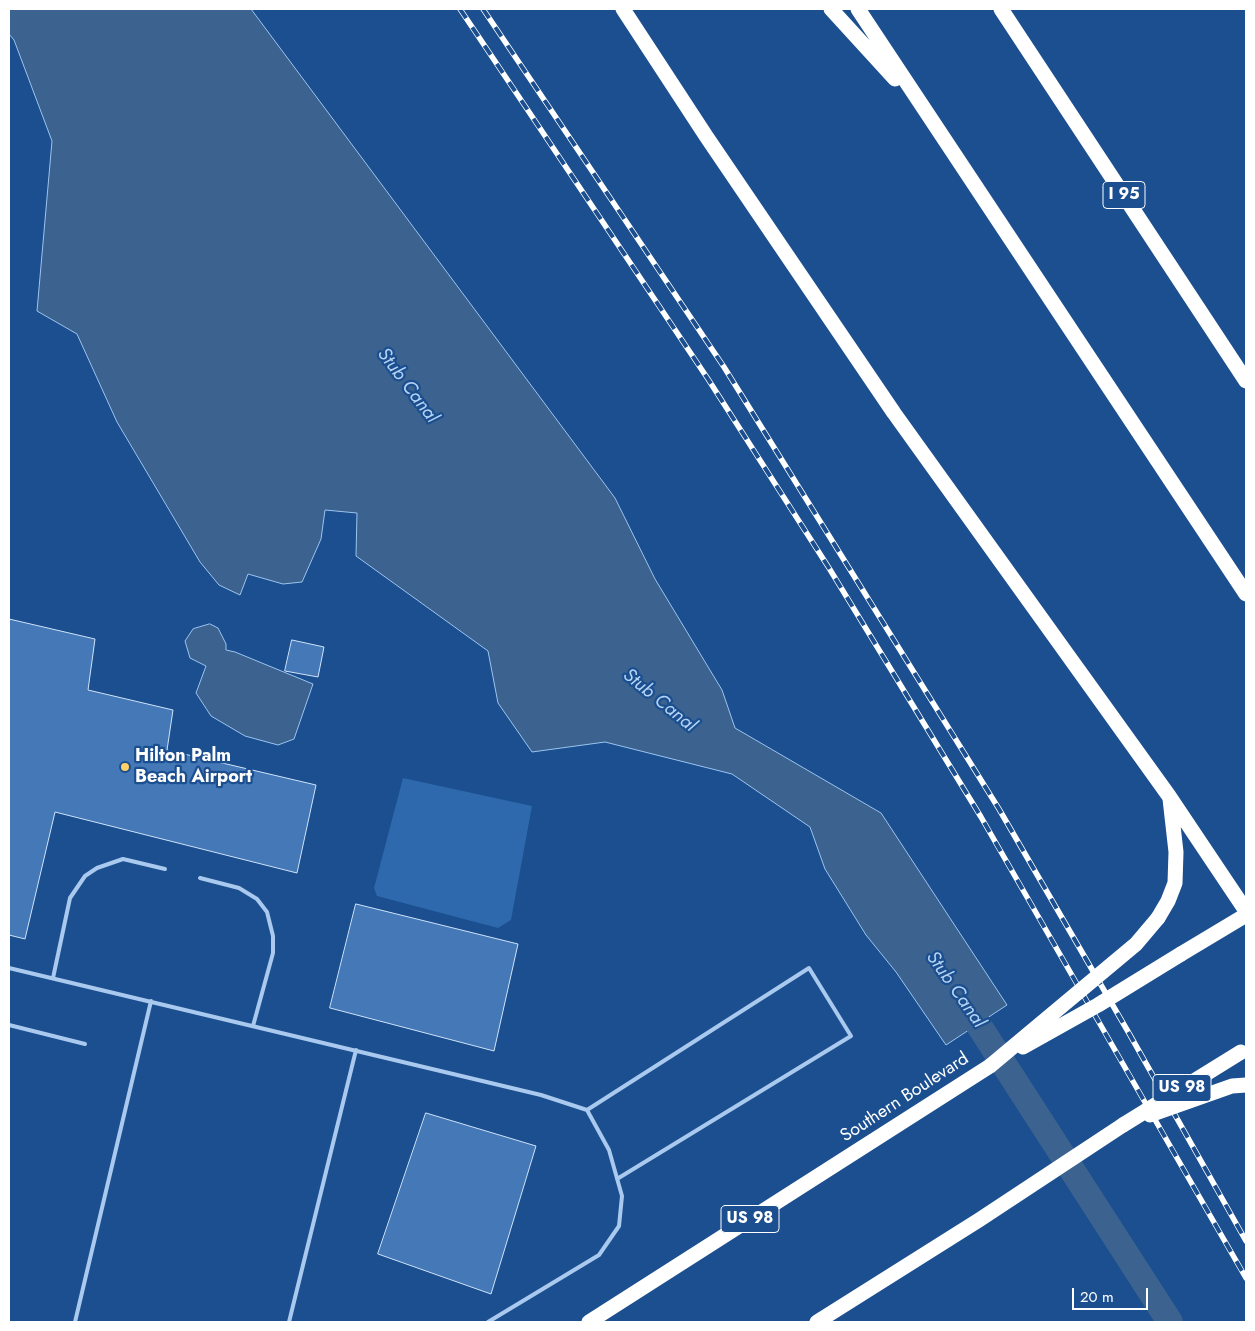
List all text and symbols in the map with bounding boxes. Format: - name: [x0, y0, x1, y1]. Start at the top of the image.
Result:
- road number: I 95: [1103, 182, 1145, 208]
- water label: Stub Canal: [371, 344, 443, 428]
- water label: Stub Canal: [618, 664, 700, 738]
- place label: Hilton Palm Beach Airport: [135, 746, 252, 789]
- marker: Hilton Palm Beach Airport: [119, 761, 131, 773]
- water label: Stub Canal: [920, 947, 990, 1033]
- street label: Southern Boulevard: [837, 1048, 973, 1148]
- road number: US 98: [1153, 1074, 1211, 1102]
- road number: US 98: [721, 1206, 779, 1232]
- scale bar: [1075, 1278, 1151, 1310]
- text: 20 m: [1080, 1286, 1114, 1308]

